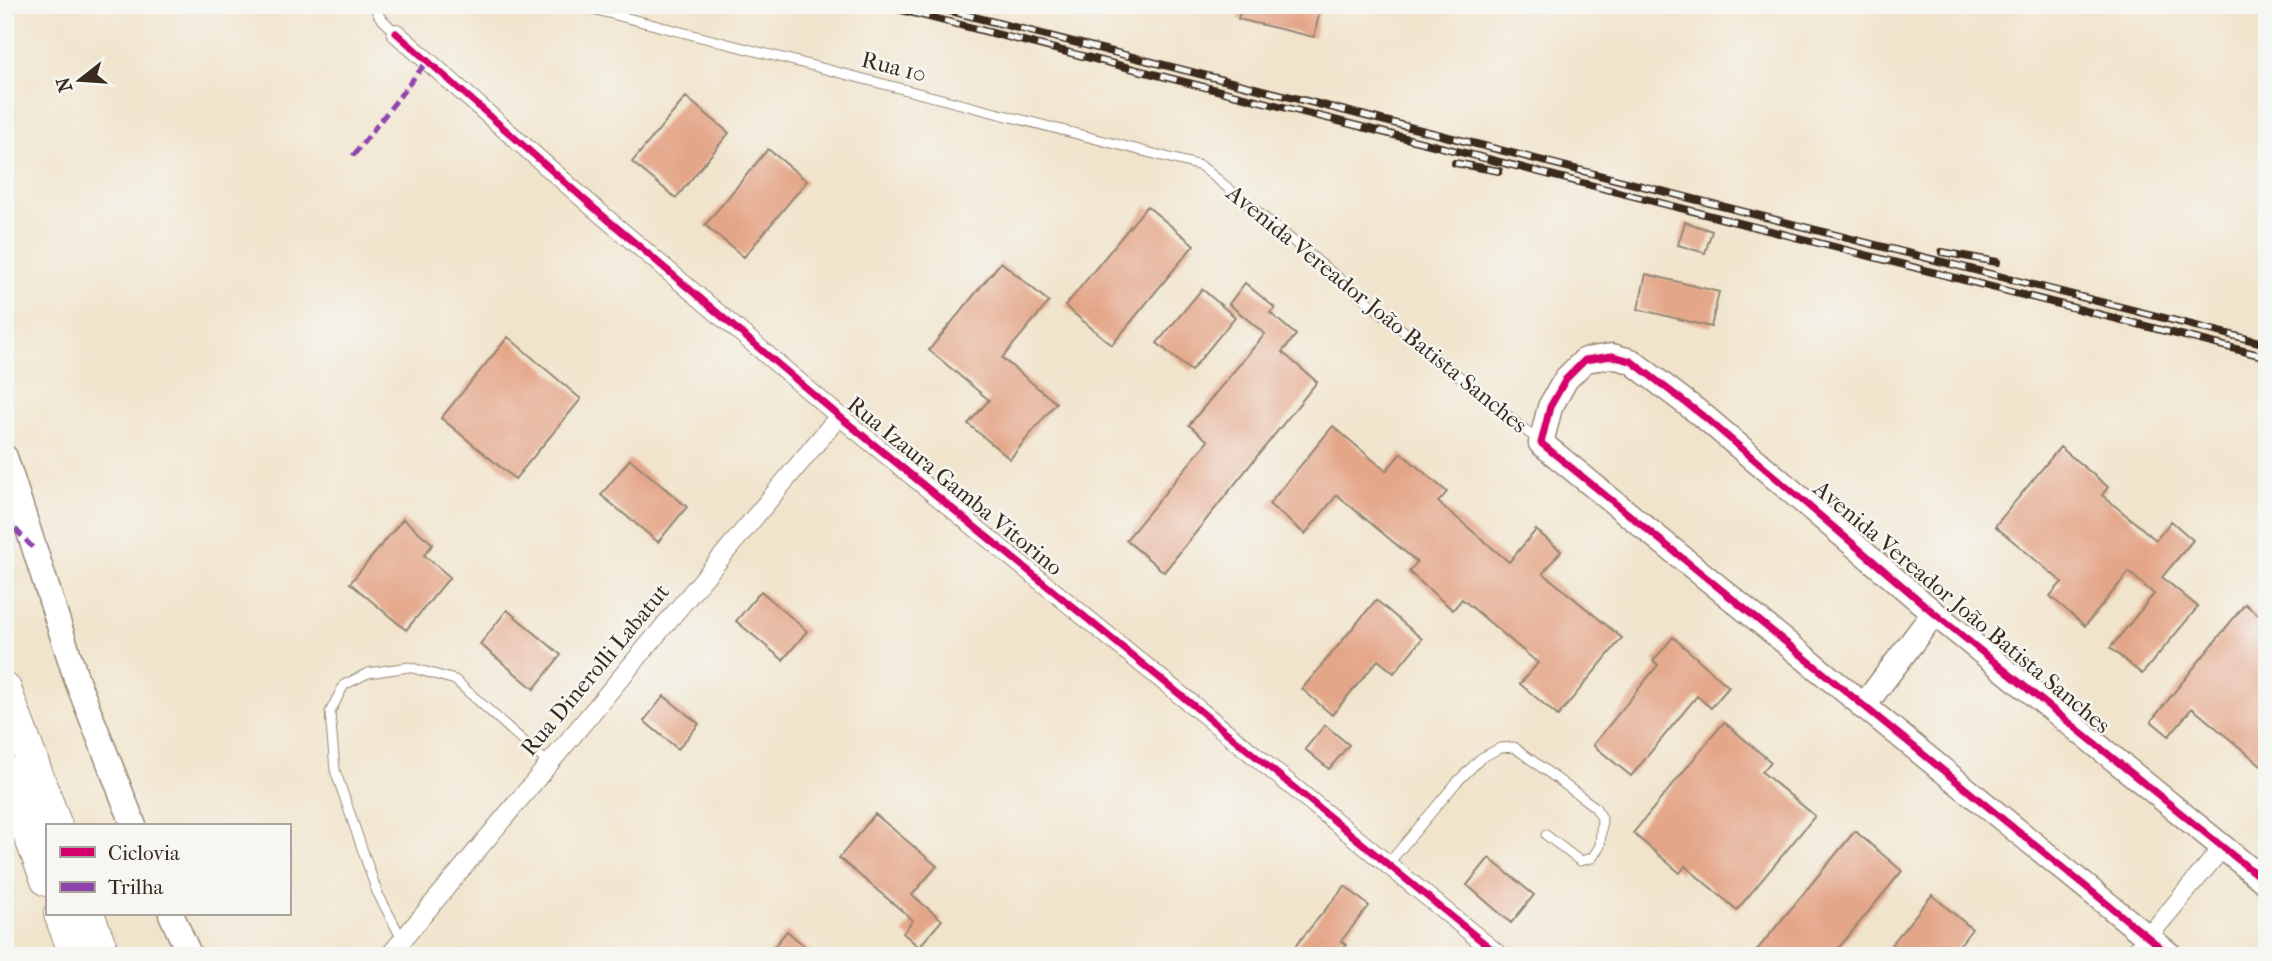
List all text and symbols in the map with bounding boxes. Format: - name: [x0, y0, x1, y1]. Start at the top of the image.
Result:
- north arrow: [46, 46, 116, 116]
- street label: Rua 10: [859, 46, 929, 88]
- text: N: [52, 74, 77, 95]
- street label: Avenida Vereador João Batista Sanches: [1221, 179, 1533, 439]
- street label: Rua Izaura Gamba Vitorino: [842, 391, 1068, 581]
- street label: Avenida Vereador João Batista Sanches: [1807, 474, 2116, 739]
- street label: Rua Dinerolli Labatut: [515, 579, 675, 761]
- legend: [46, 824, 290, 916]
- text: Ciclovia: [108, 841, 180, 865]
- text: Trilha: [108, 875, 163, 899]

